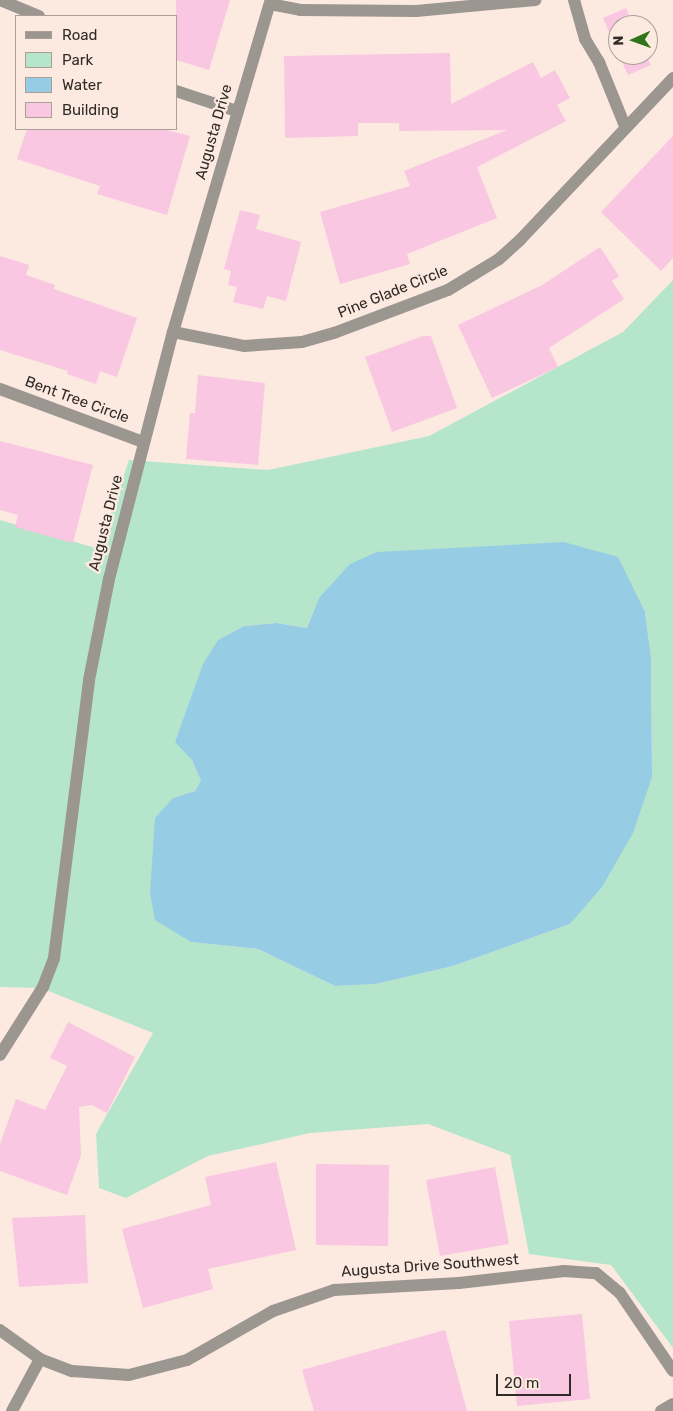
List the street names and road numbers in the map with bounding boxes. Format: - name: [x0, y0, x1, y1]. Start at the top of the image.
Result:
- street label: Augusta Drive: [192, 82, 236, 182]
- street label: Pine Glade Circle: [335, 262, 451, 322]
- street label: Bent Tree Circle: [22, 373, 132, 427]
- street label: Augusta Drive: [85, 473, 127, 573]
- street label: Augusta Drive Southwest: [341, 1251, 519, 1281]

